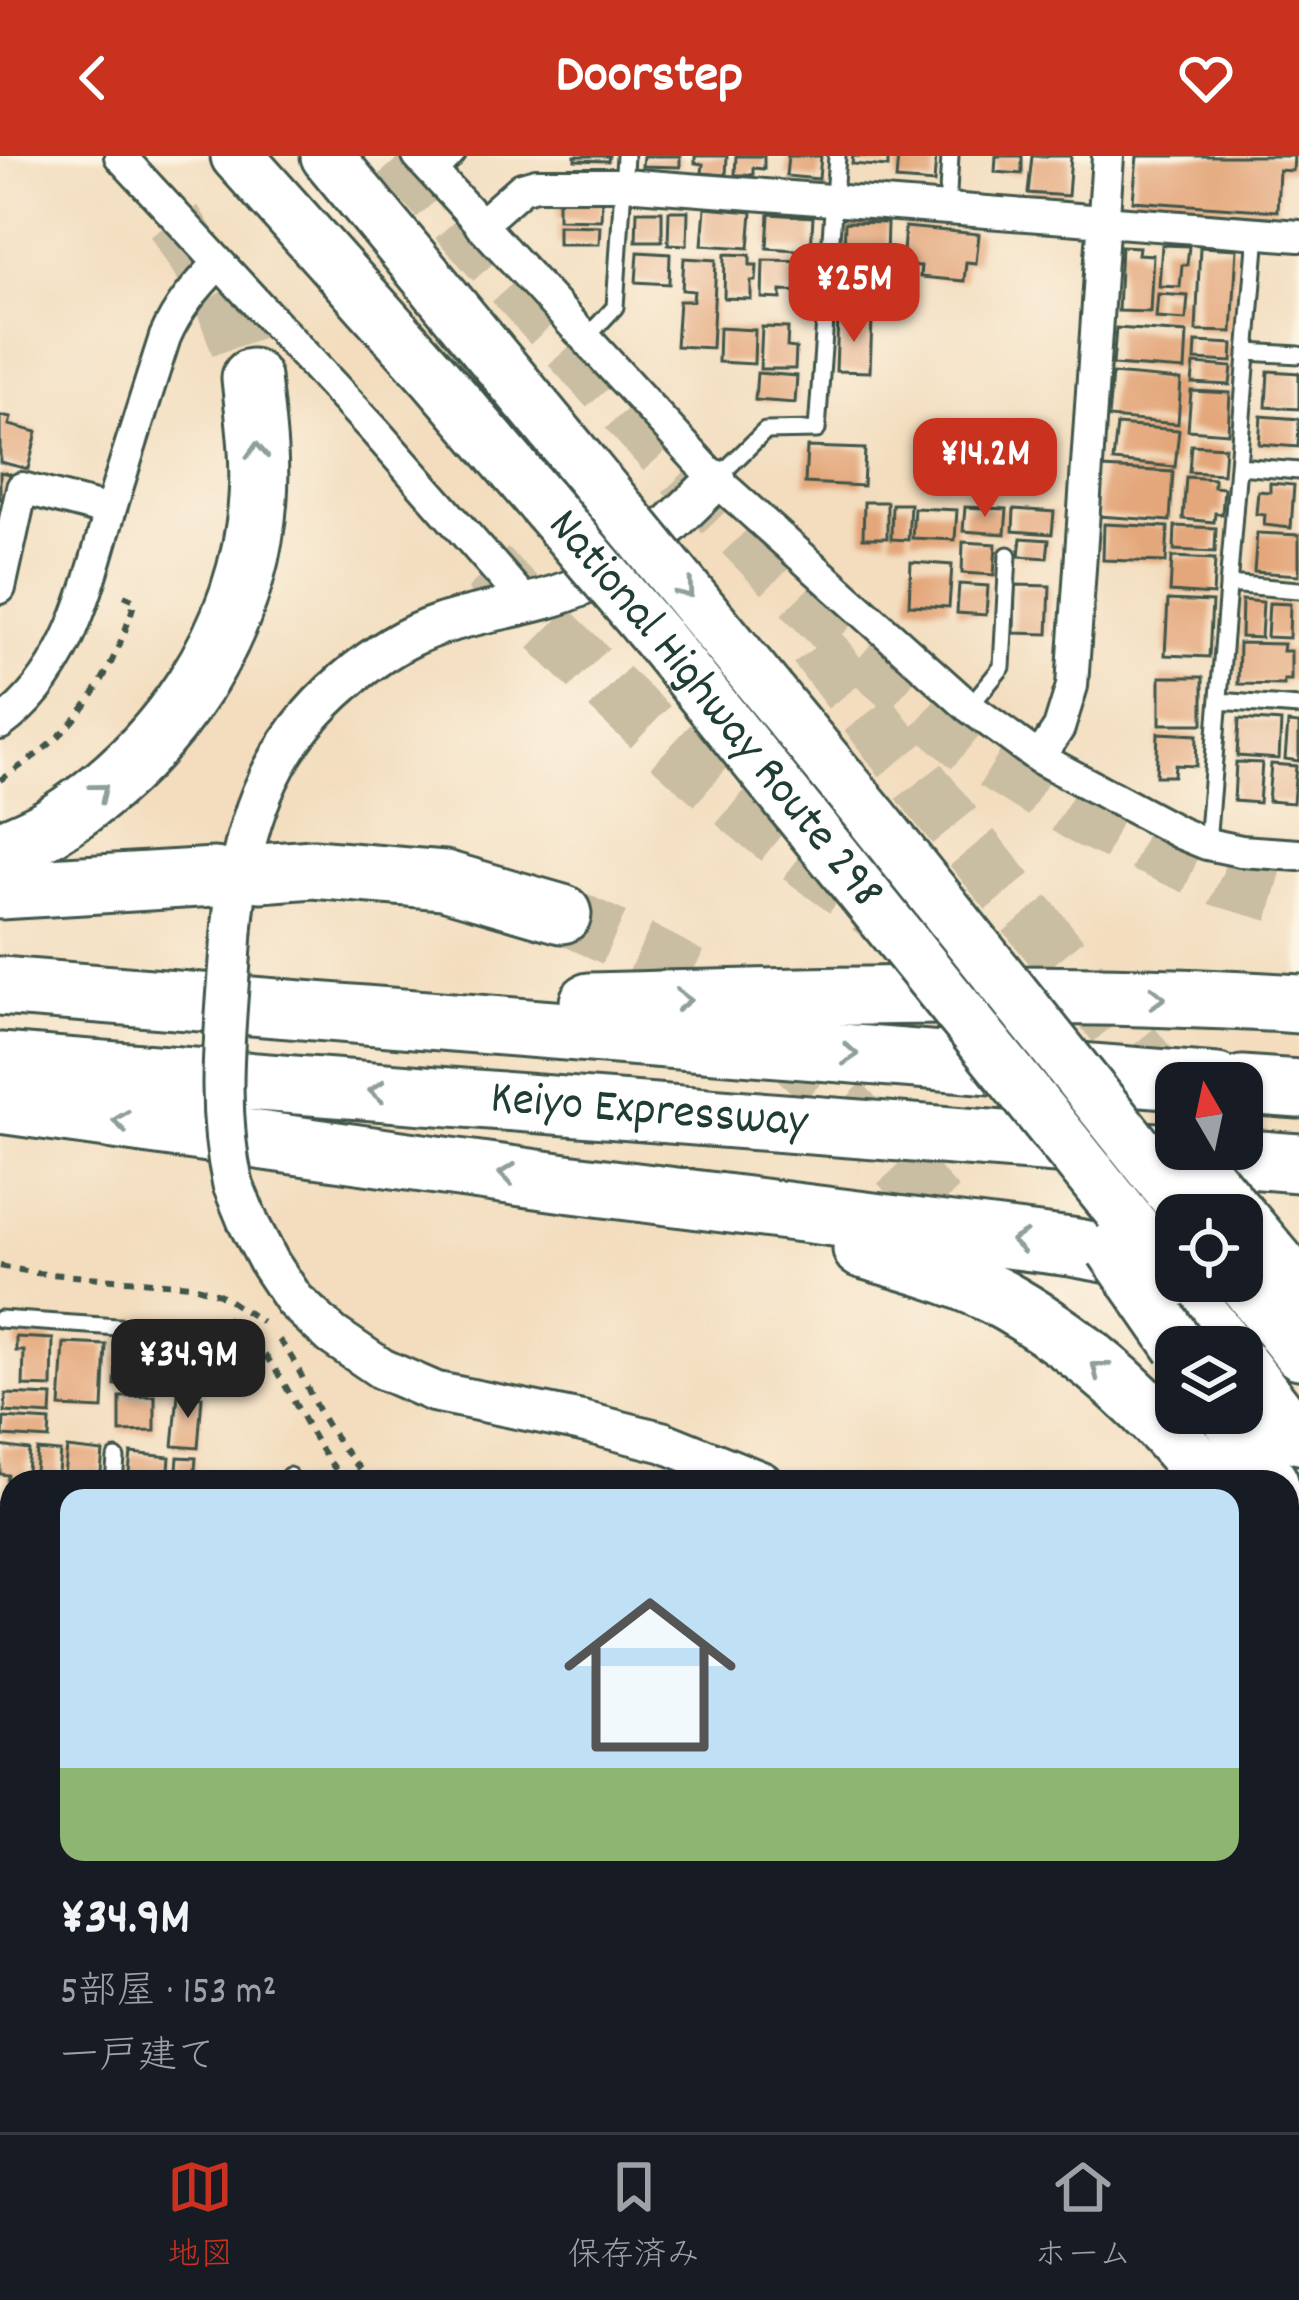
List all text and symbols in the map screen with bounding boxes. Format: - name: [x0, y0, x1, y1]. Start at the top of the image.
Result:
- text: Doorstep: [556, 40, 743, 117]
- icon: back: [60, 45, 126, 111]
- icon: heart: [1173, 45, 1239, 111]
- pin: ¥25M: [783, 243, 925, 345]
- text: ¥25M: [816, 254, 892, 309]
- pin: ¥14.2M: [887, 418, 1083, 520]
- text: ¥14.2M: [940, 429, 1030, 484]
- one-way arrow: [245, 441, 271, 459]
- street label: National Highway Route 298: [529, 495, 899, 925]
- one-way arrow: [671, 576, 693, 598]
- one-way arrow: [86, 784, 108, 805]
- one-way arrow: [1148, 985, 1167, 1011]
- one-way arrow: [674, 987, 693, 1013]
- one-way arrow: [841, 1041, 860, 1067]
- north arrow: [1155, 1062, 1263, 1170]
- map controls: [1155, 1062, 1263, 1434]
- street label: Keiyo Expressway: [488, 1066, 812, 1159]
- one-way arrow: [367, 1078, 386, 1104]
- one-way arrow: [111, 1108, 131, 1134]
- one-way arrow: [498, 1162, 517, 1188]
- button: locate: [1155, 1194, 1263, 1302]
- one-way arrow: [1009, 1228, 1029, 1254]
- pin: ¥34.9M: [90, 1319, 286, 1421]
- button: layers: [1155, 1326, 1263, 1434]
- text: ¥34.9M: [138, 1330, 238, 1385]
- one-way arrow: [1091, 1361, 1113, 1383]
- icon: home: [542, 1567, 758, 1783]
- text: ¥34.9M: [60, 1885, 190, 1957]
- text: 5部屋 · 153 m²: [60, 1967, 277, 2022]
- text: 一戸建て: [60, 2032, 216, 2087]
- tab: 地図: [167, 2154, 233, 2281]
- tab: 保存済み: [568, 2154, 700, 2281]
- tab: ホーム: [1034, 2154, 1132, 2281]

